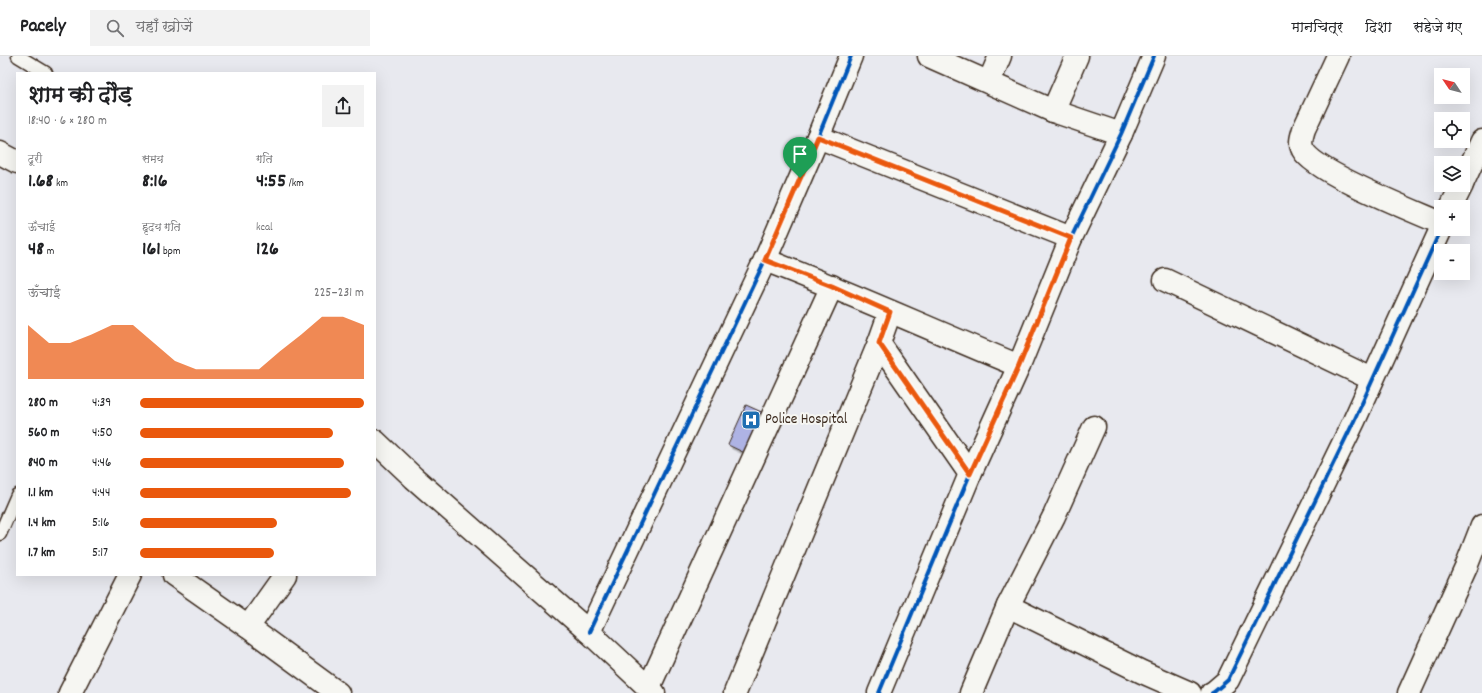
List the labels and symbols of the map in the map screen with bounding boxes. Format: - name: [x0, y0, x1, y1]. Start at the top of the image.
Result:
- north arrow: [1434, 68, 1470, 104]
- pin: [783, 137, 817, 178]
- hospital icon: Police Hospital: [740, 409, 762, 431]
- place label: Police Hospital: [765, 409, 848, 431]

